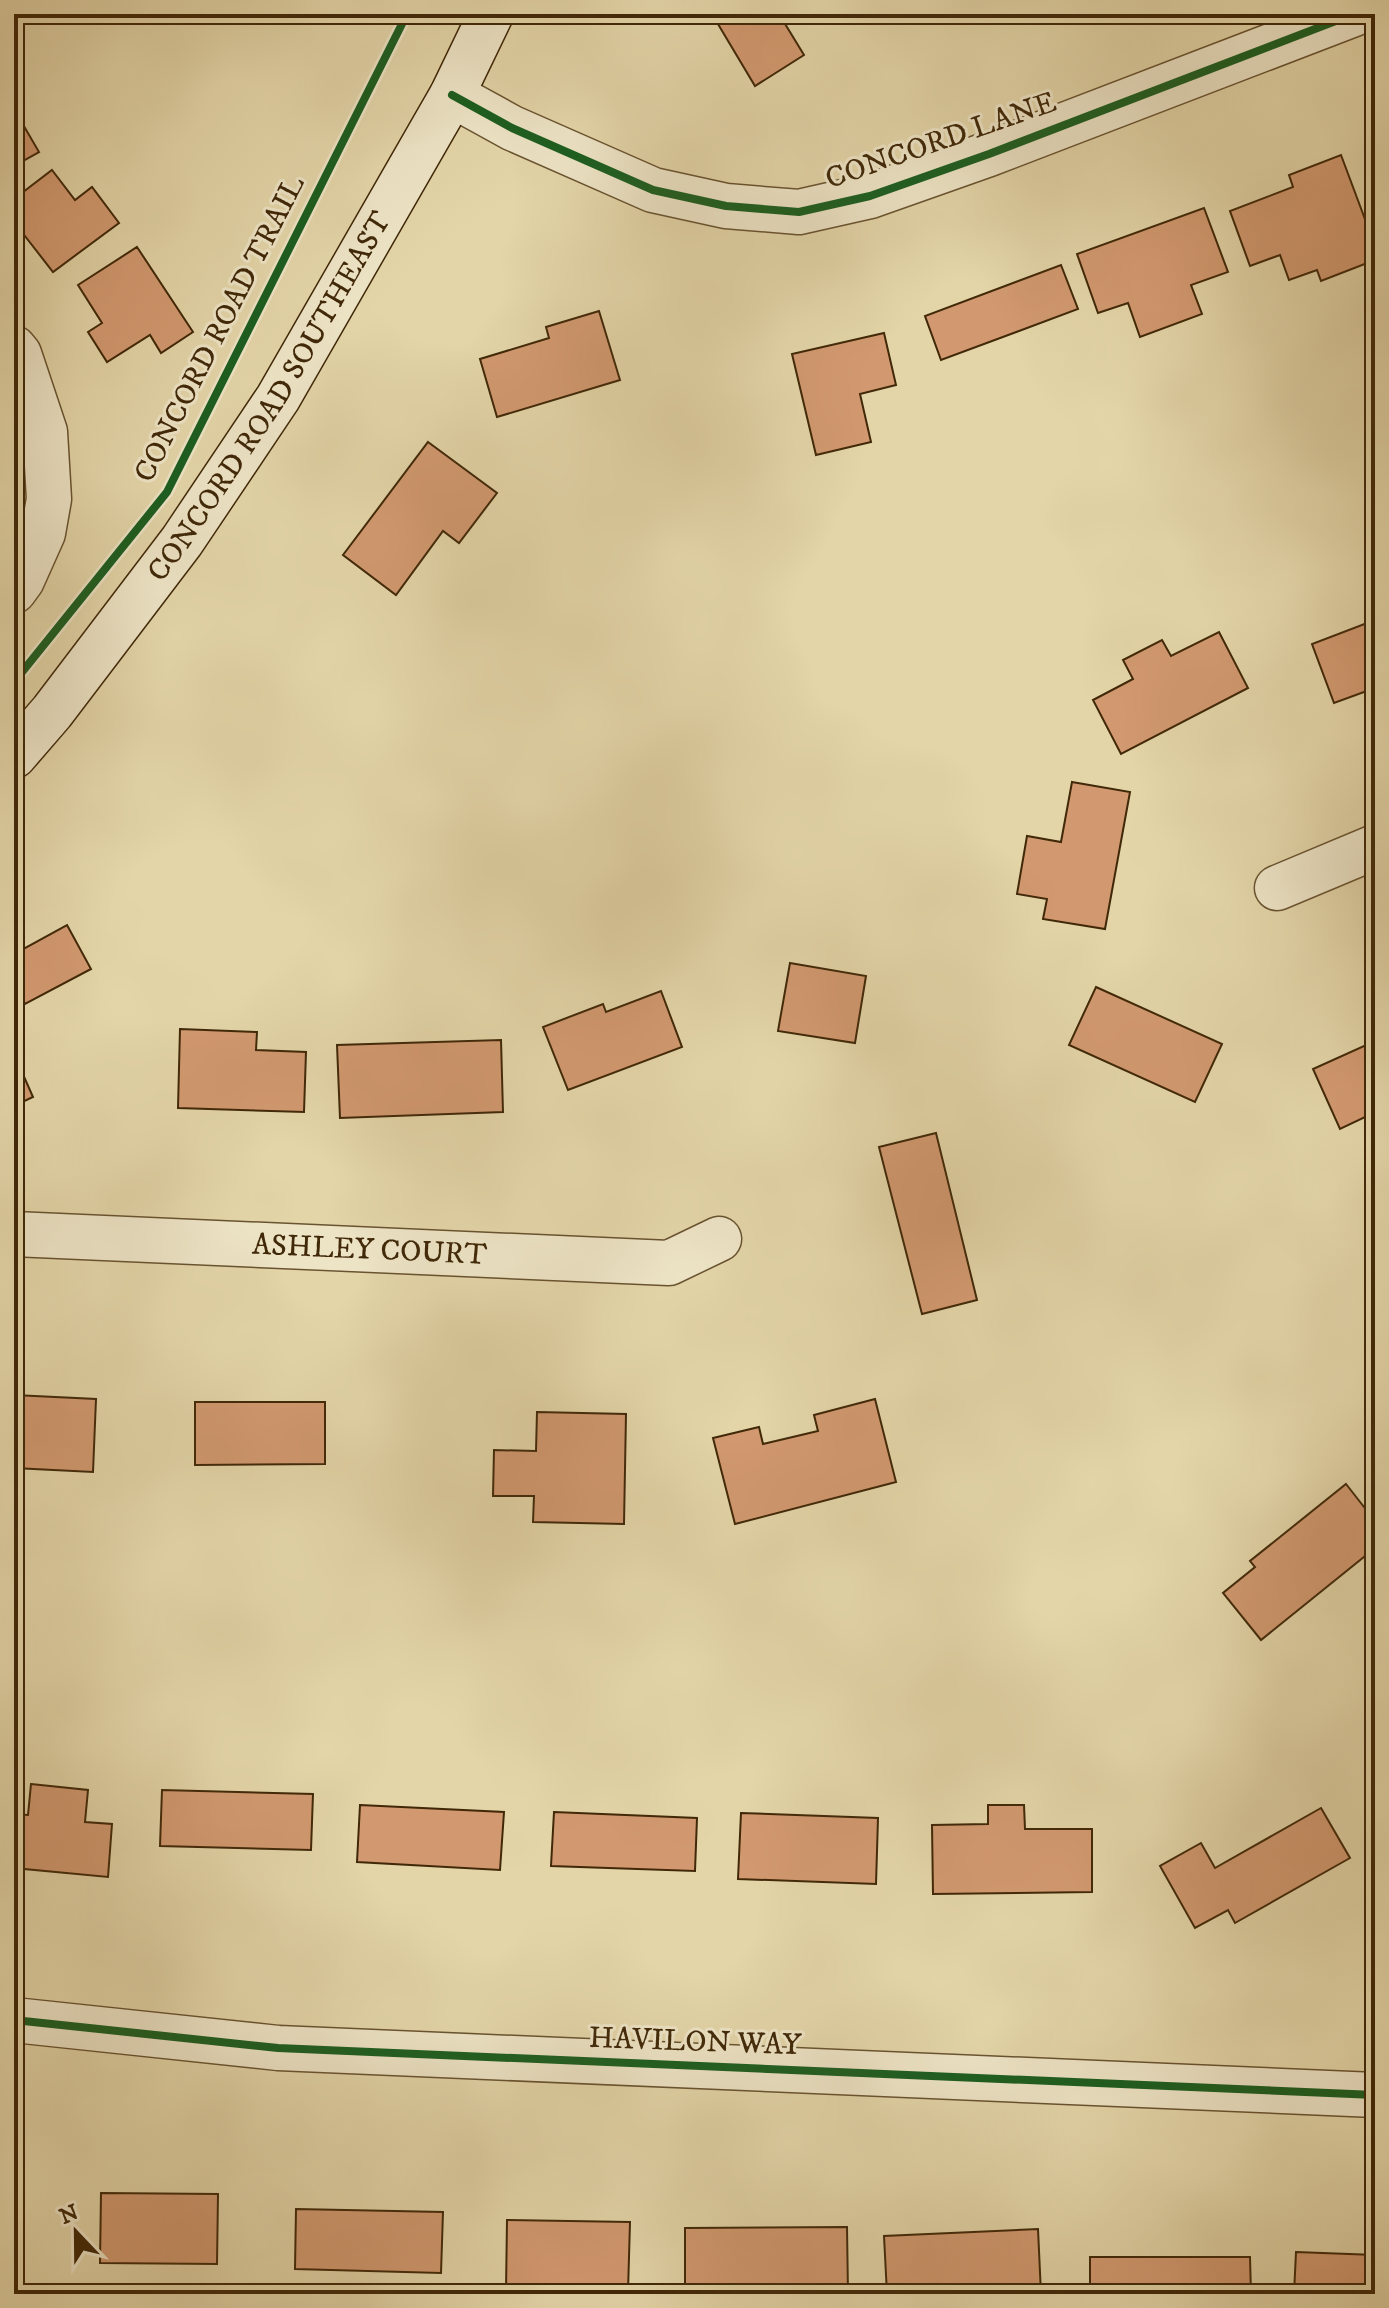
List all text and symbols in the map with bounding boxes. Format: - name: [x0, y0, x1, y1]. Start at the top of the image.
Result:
- street label: CONCORD LANE: [821, 84, 1061, 198]
- street label: CONCORD ROAD TRAIL: [127, 169, 314, 489]
- street label: CONCORD ROAD SOUTHEAST: [139, 205, 400, 589]
- street label: ASHLEY COURT: [251, 1226, 488, 1273]
- street label: HAVILON WAY: [588, 2020, 803, 2064]
- north arrow: [36, 2192, 116, 2272]
- text: N: [56, 2199, 83, 2231]

